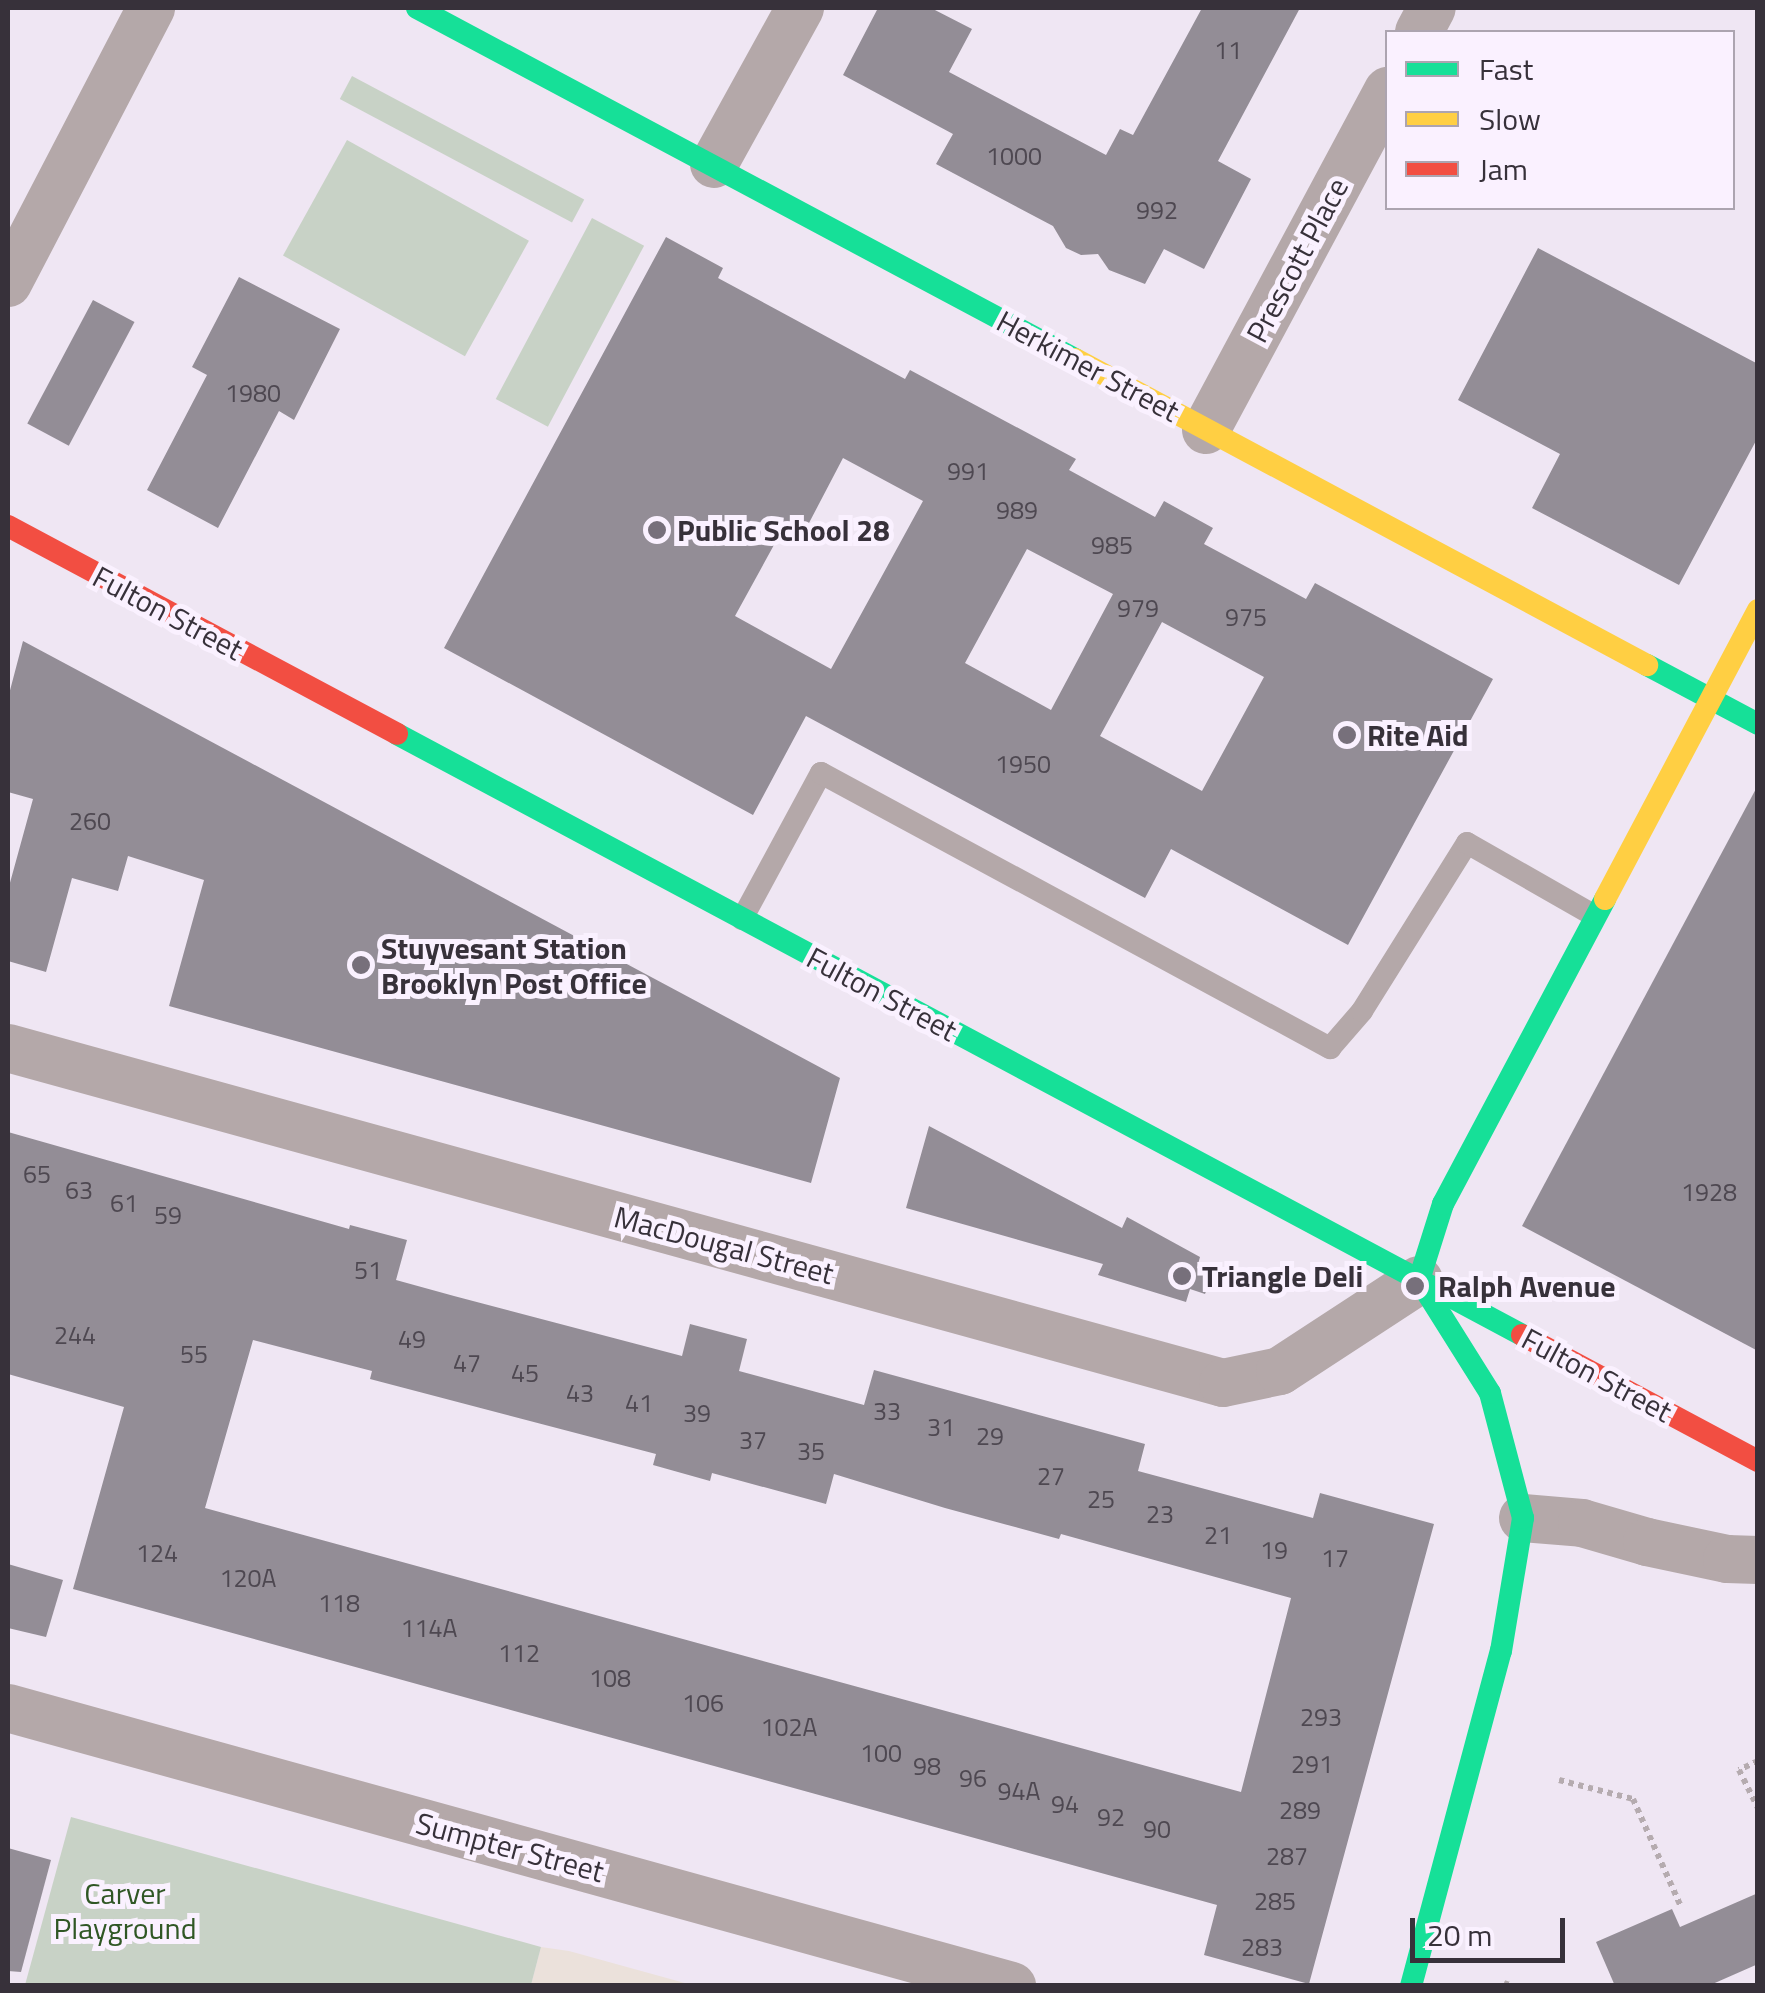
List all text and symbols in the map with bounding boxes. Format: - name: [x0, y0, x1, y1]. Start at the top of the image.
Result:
- legend: [1385, 30, 1735, 210]
- house number: 11: [1214, 35, 1242, 65]
- text: Fast: [1479, 46, 1533, 92]
- text: Slow: [1479, 96, 1541, 142]
- house number: 1000: [986, 141, 1042, 171]
- text: Jam: [1479, 146, 1528, 192]
- street label: Prescott Place: [1239, 172, 1355, 348]
- house number: 992: [1136, 195, 1178, 225]
- street label: Herkimer Street: [991, 303, 1185, 429]
- house number: 1980: [225, 378, 281, 408]
- house number: 991: [947, 456, 989, 486]
- house number: 989: [996, 495, 1038, 525]
- place label: Public School 28: [677, 512, 890, 548]
- marker: Public School 28: [646, 519, 668, 541]
- house number: 985: [1091, 530, 1133, 560]
- street label: Fulton Street: [87, 558, 249, 668]
- house number: 979: [1117, 593, 1159, 623]
- house number: 975: [1225, 602, 1267, 632]
- place label: Rite Aid: [1367, 717, 1468, 753]
- marker: Rite Aid: [1336, 724, 1358, 746]
- house number: 1950: [995, 749, 1051, 779]
- house number: 260: [69, 806, 111, 836]
- place label: Stuyvesant Station Brooklyn Post Office: [381, 930, 647, 1000]
- street label: Fulton Street: [801, 939, 963, 1049]
- marker: Stuyvesant Station Brooklyn Post Office: [350, 954, 372, 976]
- house number: 65: [23, 1159, 51, 1189]
- house number: 63: [65, 1175, 93, 1205]
- house number: 1928: [1681, 1177, 1737, 1207]
- house number: 61: [110, 1188, 138, 1218]
- street label: MacDougal Street: [610, 1198, 838, 1292]
- house number: 59: [154, 1200, 182, 1230]
- house number: 51: [354, 1255, 382, 1285]
- place label: Triangle Deli: [1202, 1258, 1363, 1294]
- marker: Triangle Deli: [1171, 1265, 1193, 1287]
- place label: Ralph Avenue: [1438, 1268, 1616, 1304]
- marker: Ralph Avenue: [1402, 1273, 1428, 1299]
- house number: 244: [54, 1320, 96, 1350]
- street label: Fulton Street: [1516, 1320, 1678, 1430]
- house number: 49: [398, 1324, 426, 1354]
- house number: 55: [180, 1339, 208, 1369]
- house number: 47: [453, 1348, 481, 1378]
- house number: 45: [511, 1358, 539, 1388]
- house number: 43: [566, 1378, 594, 1408]
- house number: 41: [625, 1388, 653, 1418]
- house number: 33: [873, 1396, 901, 1426]
- house number: 39: [683, 1398, 711, 1428]
- house number: 31: [927, 1412, 955, 1442]
- house number: 29: [976, 1421, 1004, 1451]
- house number: 37: [739, 1425, 767, 1455]
- house number: 35: [797, 1436, 825, 1466]
- house number: 27: [1037, 1461, 1065, 1491]
- house number: 25: [1087, 1484, 1115, 1514]
- house number: 23: [1146, 1499, 1174, 1529]
- house number: 21: [1204, 1520, 1232, 1550]
- house number: 19: [1260, 1535, 1288, 1565]
- house number: 124: [136, 1538, 178, 1568]
- house number: 17: [1321, 1543, 1349, 1573]
- house number: 120A: [220, 1563, 276, 1593]
- house number: 118: [318, 1588, 360, 1618]
- house number: 114A: [401, 1613, 457, 1643]
- house number: 112: [498, 1638, 540, 1668]
- house number: 108: [589, 1663, 631, 1693]
- house number: 106: [682, 1688, 724, 1718]
- house number: 293: [1300, 1702, 1342, 1732]
- house number: 102A: [761, 1712, 817, 1742]
- house number: 100: [860, 1738, 902, 1768]
- house number: 291: [1291, 1749, 1333, 1779]
- house number: 98: [913, 1751, 941, 1781]
- house number: 96: [959, 1763, 987, 1793]
- house number: 94A: [998, 1776, 1040, 1806]
- house number: 94: [1051, 1789, 1079, 1819]
- house number: 289: [1279, 1795, 1321, 1825]
- house number: 92: [1097, 1802, 1125, 1832]
- street label: Sumpter Street: [412, 1805, 608, 1889]
- house number: 90: [1143, 1814, 1171, 1844]
- house number: 287: [1266, 1841, 1308, 1871]
- park label: Carver Playground: [53, 1875, 197, 1946]
- house number: 285: [1254, 1886, 1296, 1916]
- scale bar: [1415, 1898, 1570, 1960]
- text: 20 m: [1427, 1912, 1492, 1958]
- house number: 283: [1241, 1932, 1283, 1962]

